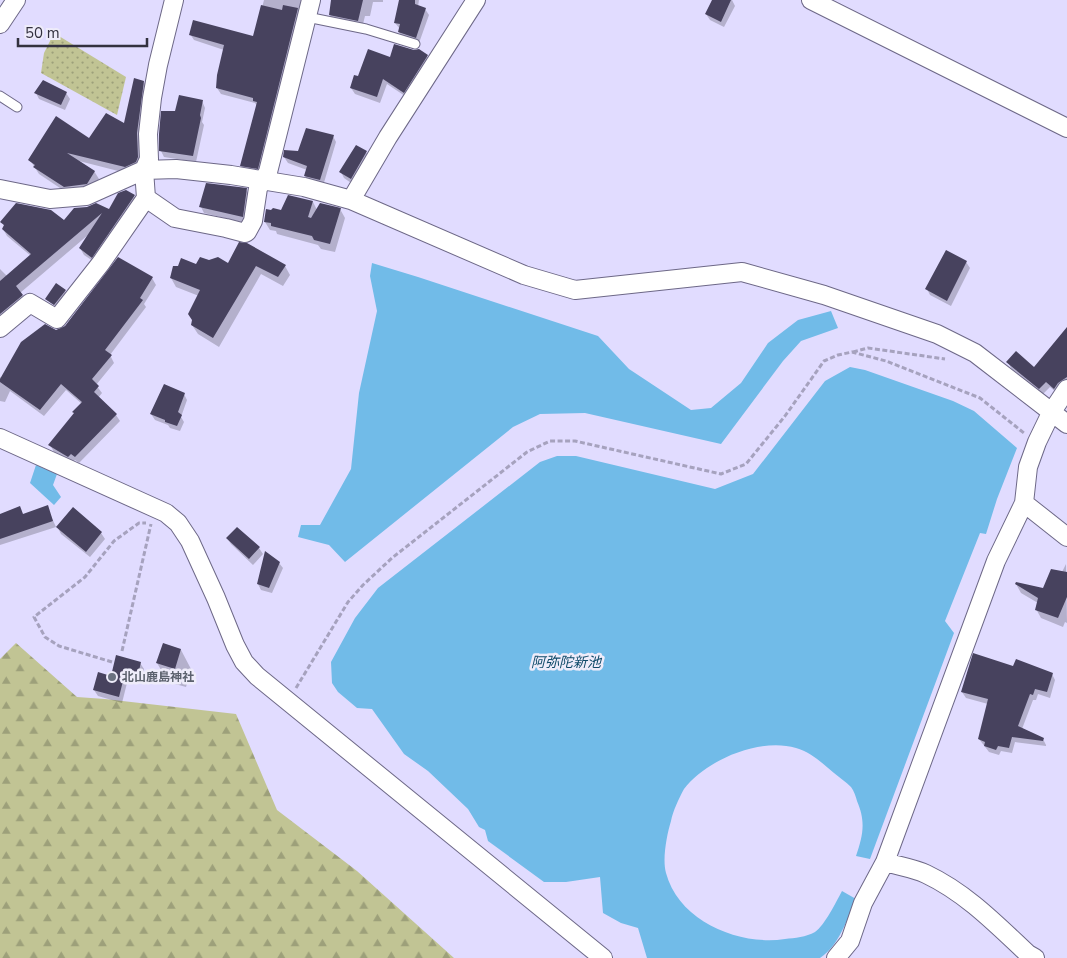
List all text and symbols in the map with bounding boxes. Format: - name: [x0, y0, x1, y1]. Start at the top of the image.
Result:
- scale bar: [18, 15, 146, 47]
- text: 50 m: [25, 23, 60, 43]
- water label: 阿弥陀新池: [531, 653, 603, 672]
- place label: 北山鹿島神社: [122, 669, 194, 685]
- marker: 北山鹿島神社: [106, 671, 118, 683]

